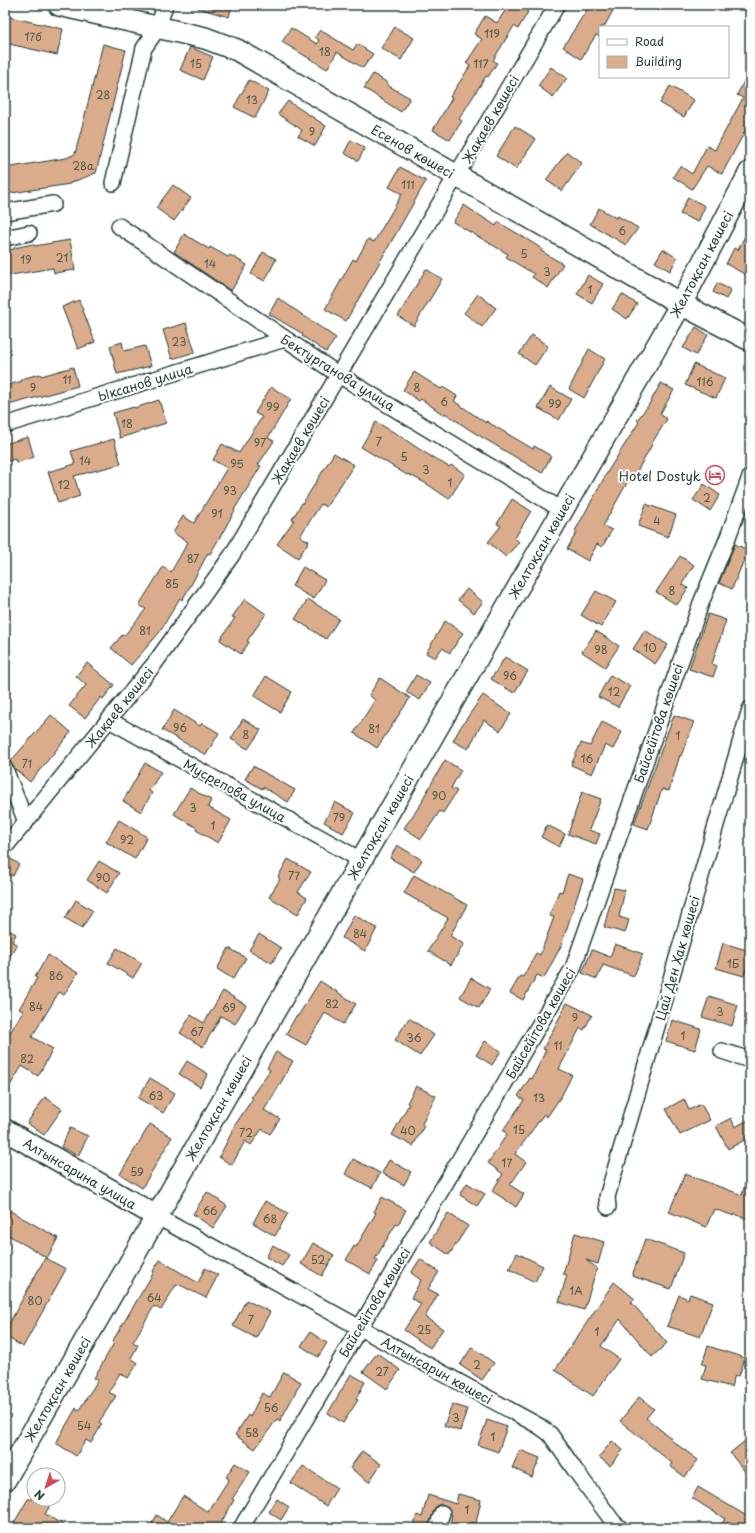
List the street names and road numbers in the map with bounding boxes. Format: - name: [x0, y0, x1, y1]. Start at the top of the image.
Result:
- street label: Жақаев көшесі: [457, 71, 523, 167]
- street label: Есенов көшесі: [368, 119, 458, 183]
- street label: Желтоқсан көшесі: [665, 207, 737, 321]
- street label: Бектурганова улица: [277, 329, 399, 415]
- street label: Ыксанов улица: [95, 358, 195, 405]
- street label: Жақаев көшесі: [266, 393, 334, 487]
- street label: Желтоқсан көшесі: [503, 490, 579, 602]
- street label: Байсейітова көшесі: [629, 661, 687, 785]
- street label: Жақаев көшесі: [80, 663, 158, 751]
- street label: Мусрепова улица: [180, 754, 291, 827]
- street label: Желтоқсан көшесі: [342, 771, 418, 883]
- street label: Цай Ден Хак көшесі: [650, 893, 704, 1023]
- street label: Байсейітова көшесі: [500, 964, 580, 1082]
- street label: Желтоқсан көшесі: [180, 1052, 256, 1164]
- street label: Алтынсарина улица: [20, 1133, 141, 1214]
- street label: Байсейітова көшесі: [334, 1243, 414, 1361]
- street label: Алтынсарин көшесі: [378, 1332, 496, 1408]
- street label: Желтоқсан көшесі: [19, 1333, 95, 1445]

